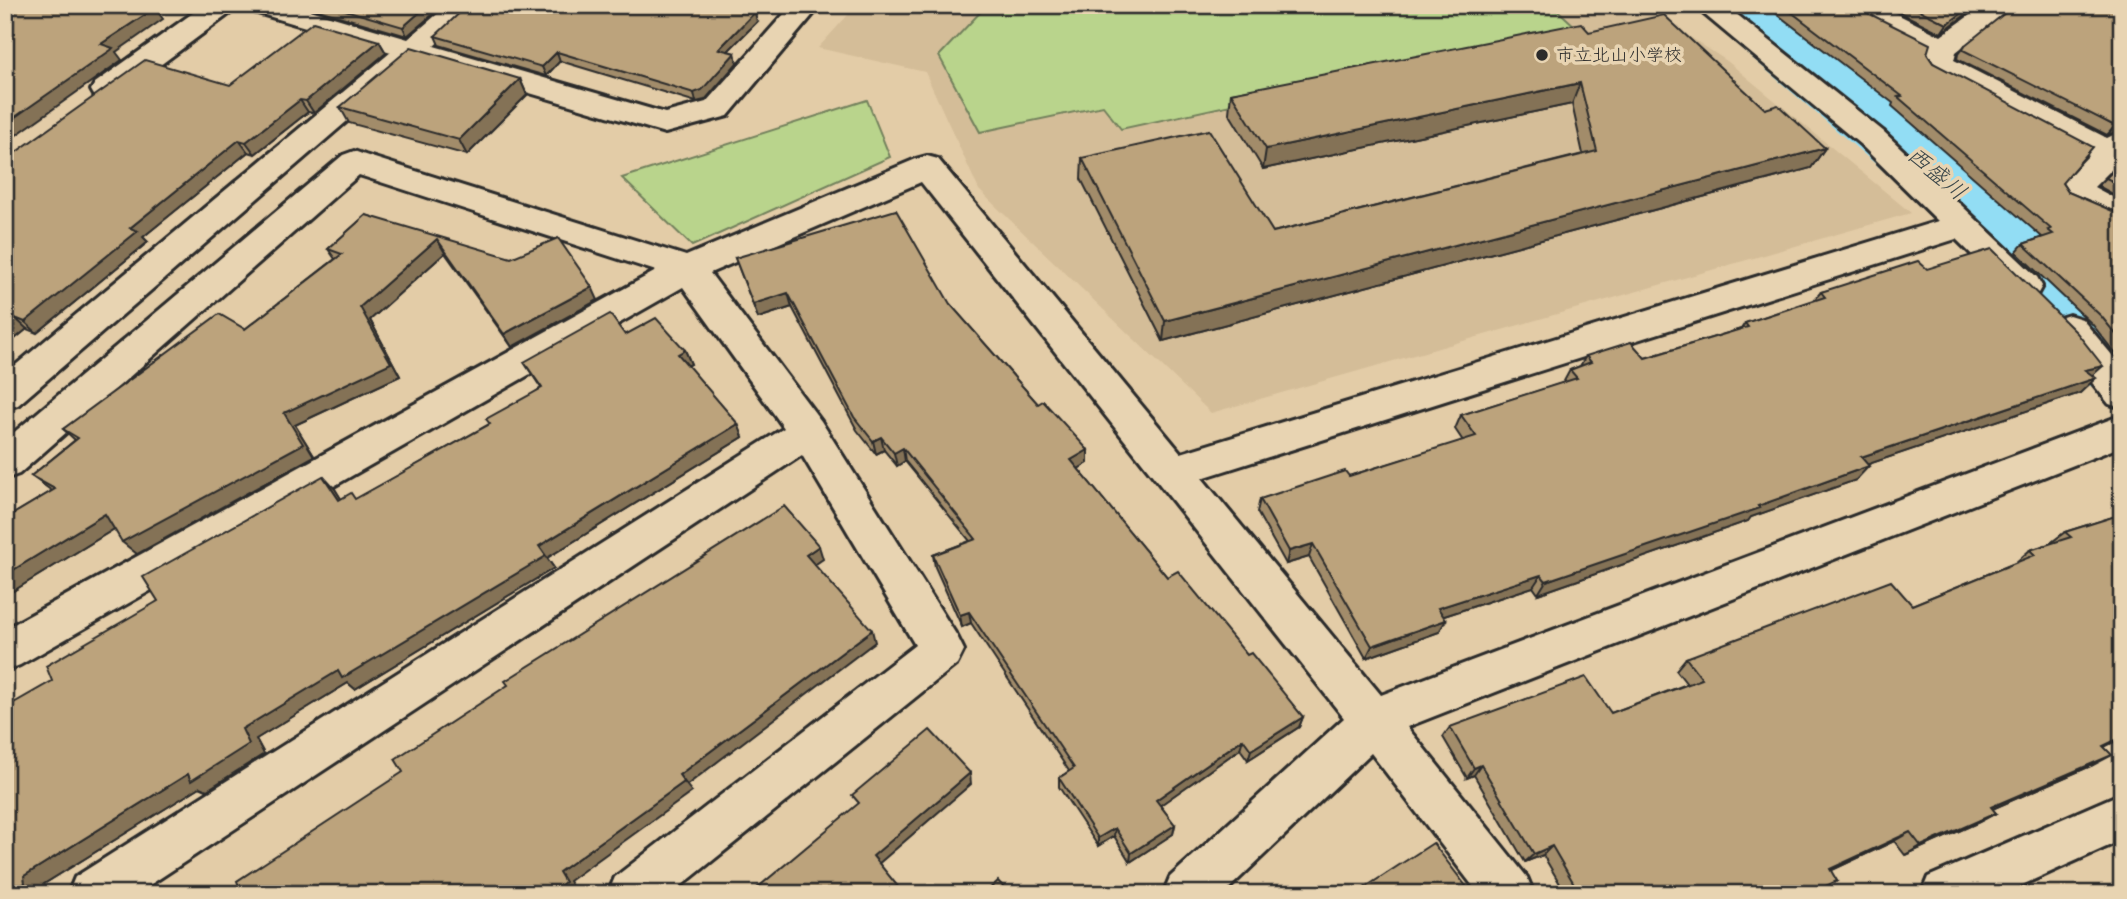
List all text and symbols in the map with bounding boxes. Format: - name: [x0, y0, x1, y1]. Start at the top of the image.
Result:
- place label: 市立北山小学校: [1556, 43, 1682, 67]
- marker: 市立北山小学校: [1534, 47, 1550, 63]
- water label: 西盛川: [1901, 139, 1973, 207]

